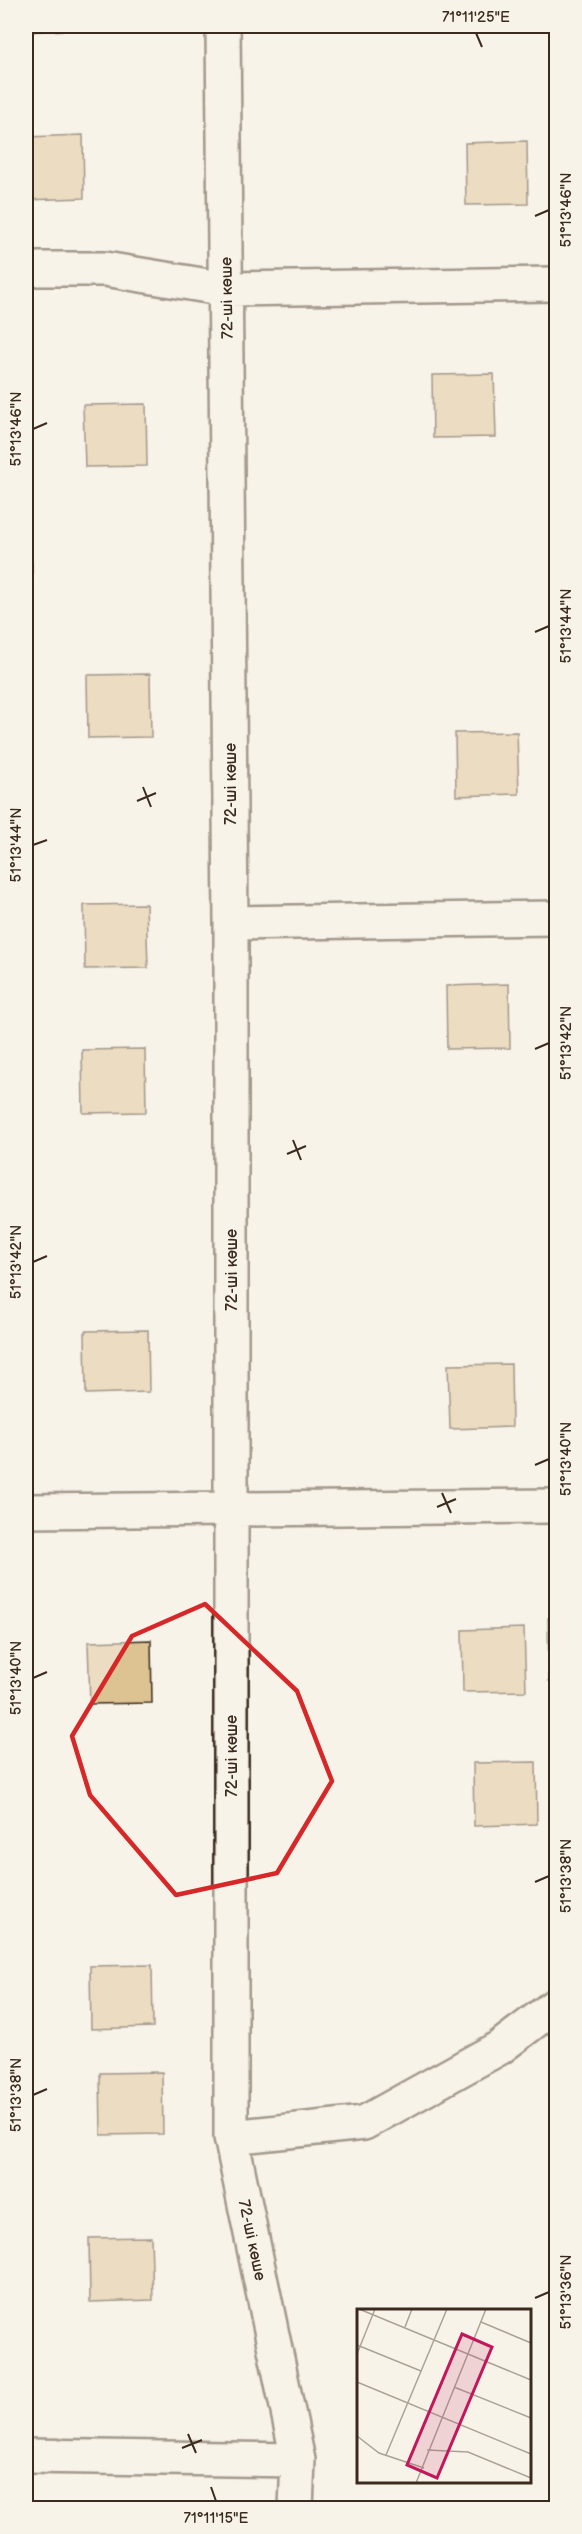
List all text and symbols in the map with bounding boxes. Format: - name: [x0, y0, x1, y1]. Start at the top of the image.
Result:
- text: 71°11'25"E: [442, 8, 510, 27]
- text: 51°13'46"N: [557, 173, 576, 247]
- street label: 72-ші көше: [217, 257, 238, 339]
- text: 51°13'46"N: [7, 392, 26, 466]
- text: 51°13'44"N: [557, 589, 576, 663]
- street label: 72-ші көше: [222, 743, 241, 825]
- text: 51°13'44"N: [7, 808, 26, 882]
- text: 51°13'42"N: [557, 1006, 576, 1080]
- text: 51°13'42"N: [7, 1225, 26, 1299]
- street label: 72-ші көше: [223, 1229, 242, 1311]
- text: 51°13'40"N: [557, 1422, 576, 1496]
- text: 51°13'40"N: [7, 1641, 26, 1715]
- street label: 72-ші көше: [223, 1715, 242, 1797]
- text: 51°13'38"N: [557, 1839, 576, 1913]
- text: 51°13'38"N: [7, 2058, 26, 2132]
- street label: 72-ші көше: [234, 2198, 269, 2283]
- text: 51°13'36"N: [557, 2255, 576, 2329]
- inset map: [357, 2309, 531, 2483]
- text: 71°11'15"E: [184, 2509, 249, 2528]

